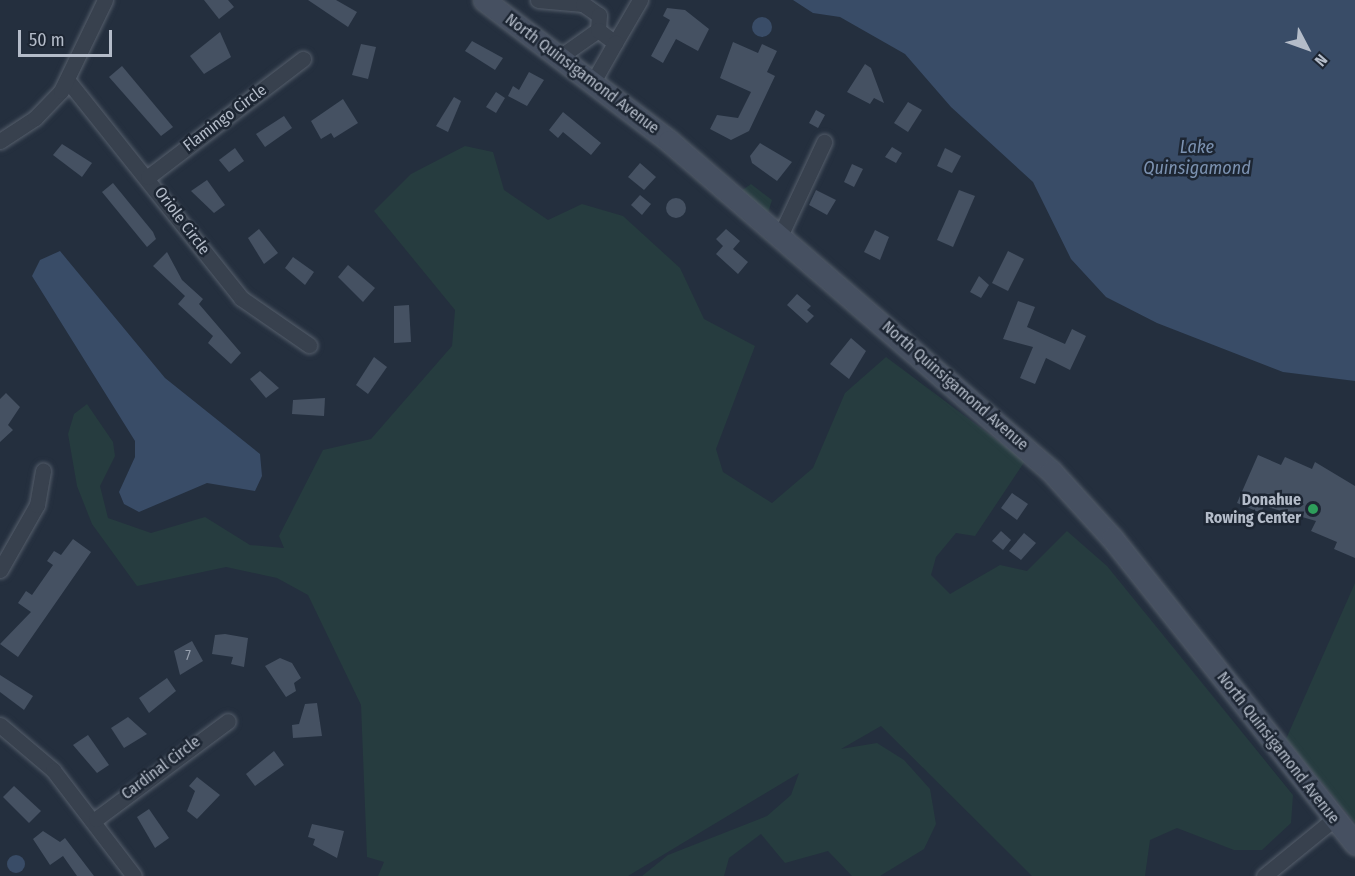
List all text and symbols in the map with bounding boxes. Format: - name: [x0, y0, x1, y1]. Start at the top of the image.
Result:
- street label: North Quinsigamond Avenue: [501, 10, 663, 138]
- scale bar: [21, 18, 116, 56]
- north arrow: [1277, 18, 1337, 78]
- text: 50 m: [29, 29, 65, 51]
- text: N: [1311, 50, 1331, 70]
- street label: Flamingo Circle: [180, 80, 270, 156]
- water label: Lake Quinsigamond: [1143, 137, 1251, 180]
- street label: Oriole Circle: [150, 183, 214, 259]
- street label: North Quinsigamond Avenue: [878, 317, 1032, 455]
- place label: Donahue Rowing Center: [1205, 490, 1301, 528]
- marker: Donahue Rowing Center: [1306, 502, 1320, 516]
- house number: 7: [185, 648, 191, 664]
- street label: North Quinsigamond Avenue: [1213, 668, 1343, 828]
- street label: Cardinal Circle: [118, 732, 204, 804]

